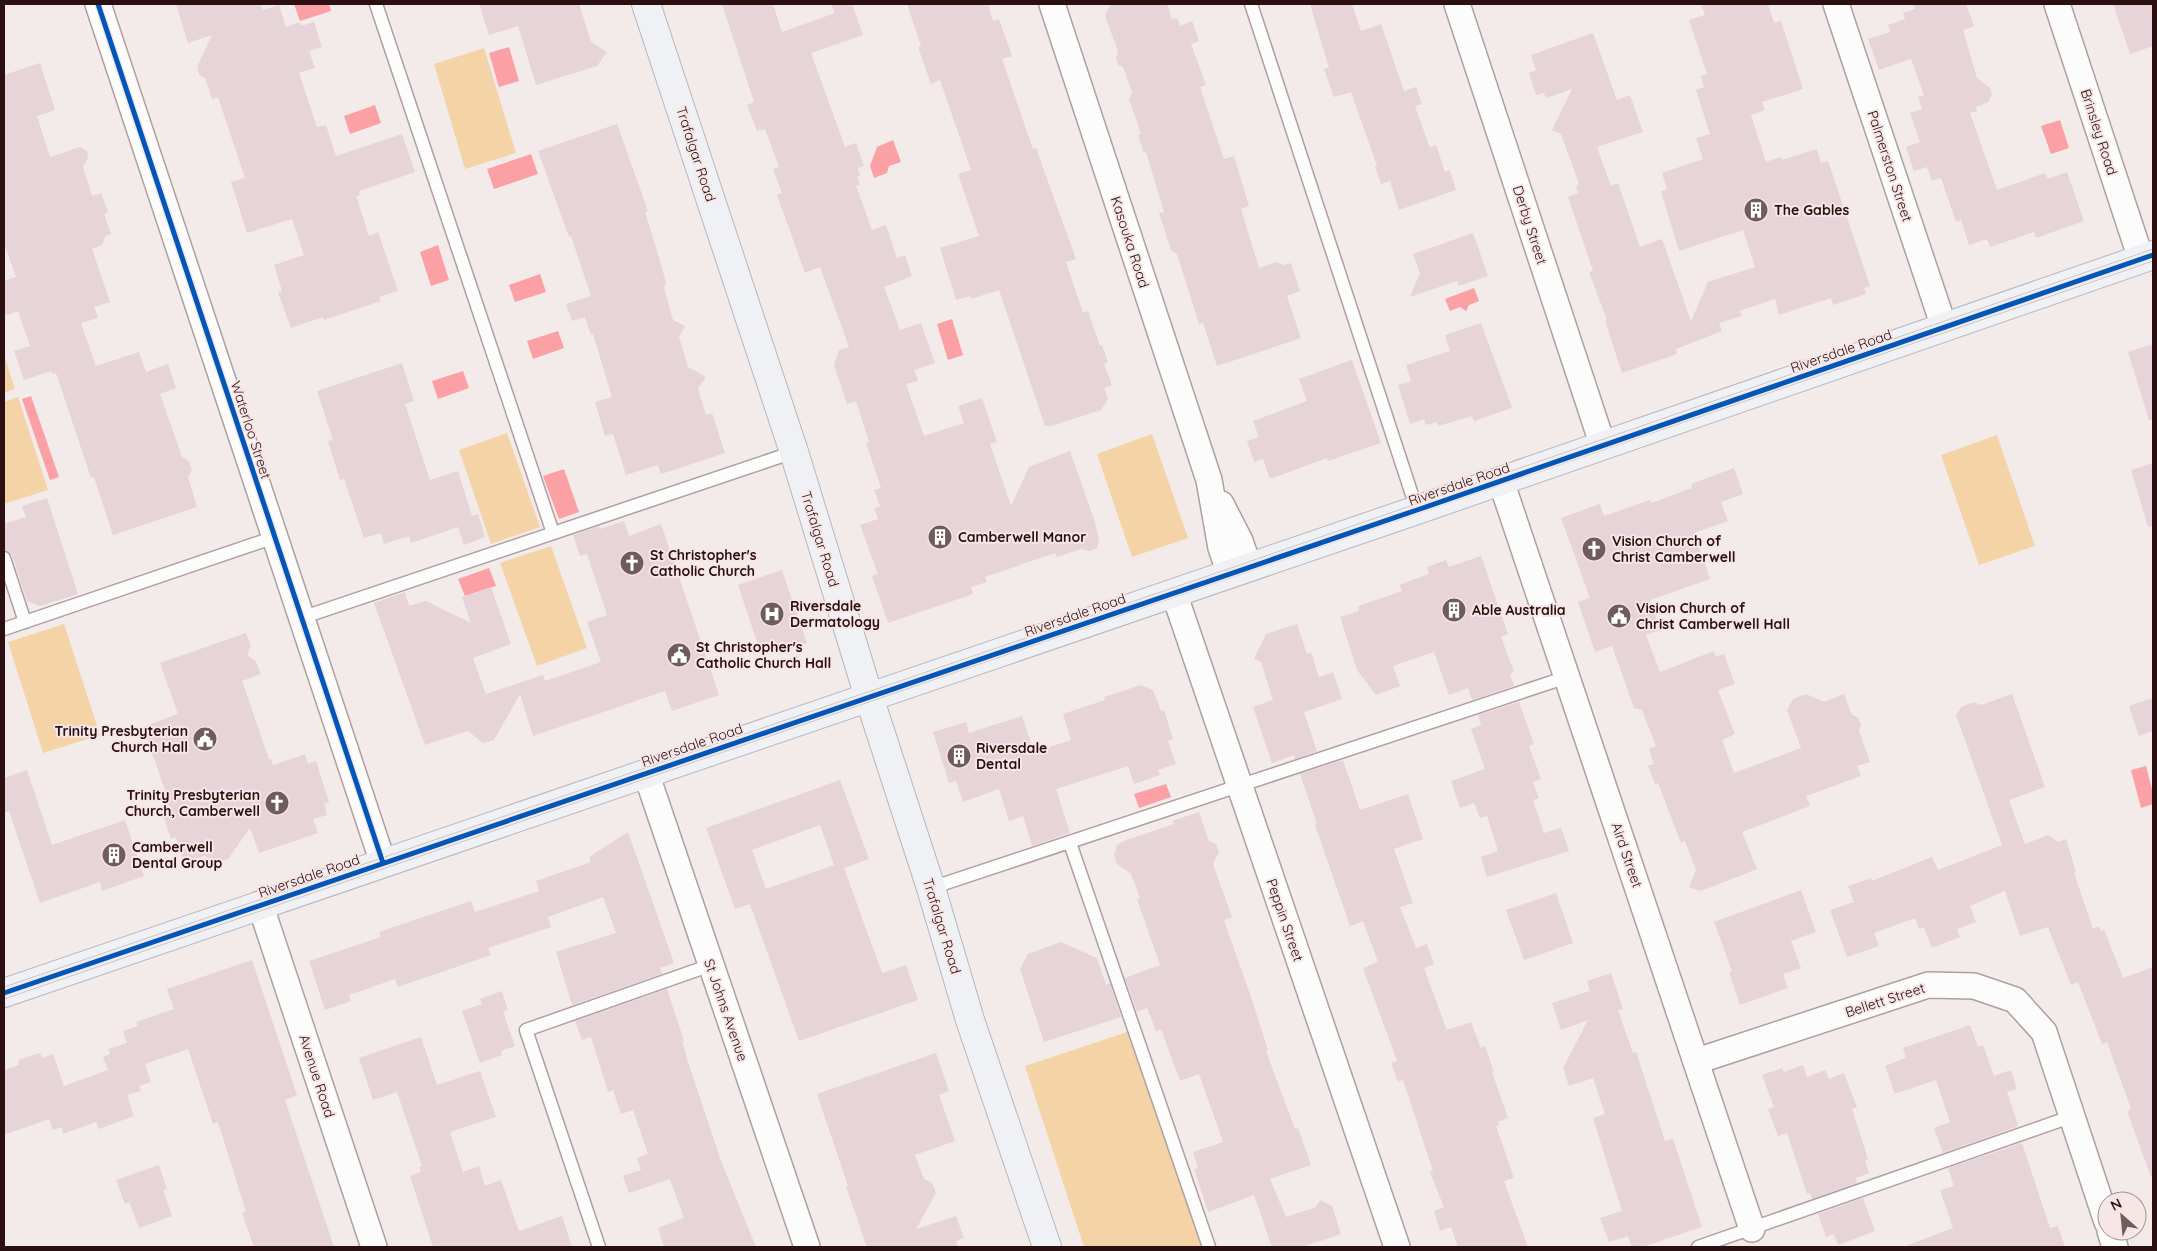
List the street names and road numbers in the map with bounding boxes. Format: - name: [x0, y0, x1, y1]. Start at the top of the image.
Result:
- street label: Brinsley Road: [2077, 87, 2121, 177]
- street label: Trafalgar Road: [672, 104, 720, 204]
- street label: Palmerston Street: [1864, 108, 1917, 224]
- street label: Derby Street: [1509, 183, 1551, 267]
- street label: Kasouka Road: [1107, 194, 1153, 290]
- street label: Riversdale Road: [1788, 325, 1894, 377]
- street label: Waterloo Street: [227, 379, 275, 481]
- street label: Riversdale Road: [1406, 458, 1512, 510]
- street label: Trafalgar Road: [797, 489, 843, 589]
- street label: Riversdale Road: [1022, 589, 1128, 641]
- street label: Riversdale Road: [639, 719, 745, 771]
- street label: Aird Street: [1607, 820, 1647, 890]
- street label: Riversdale Road: [256, 850, 362, 902]
- street label: Trafalgar Road: [919, 876, 965, 976]
- street label: Peppin Street: [1262, 876, 1308, 964]
- street label: St Johns Avenue: [700, 956, 752, 1064]
- street label: Bellett Street: [1843, 979, 1927, 1021]
- street label: Avenue Road: [295, 1032, 339, 1120]

